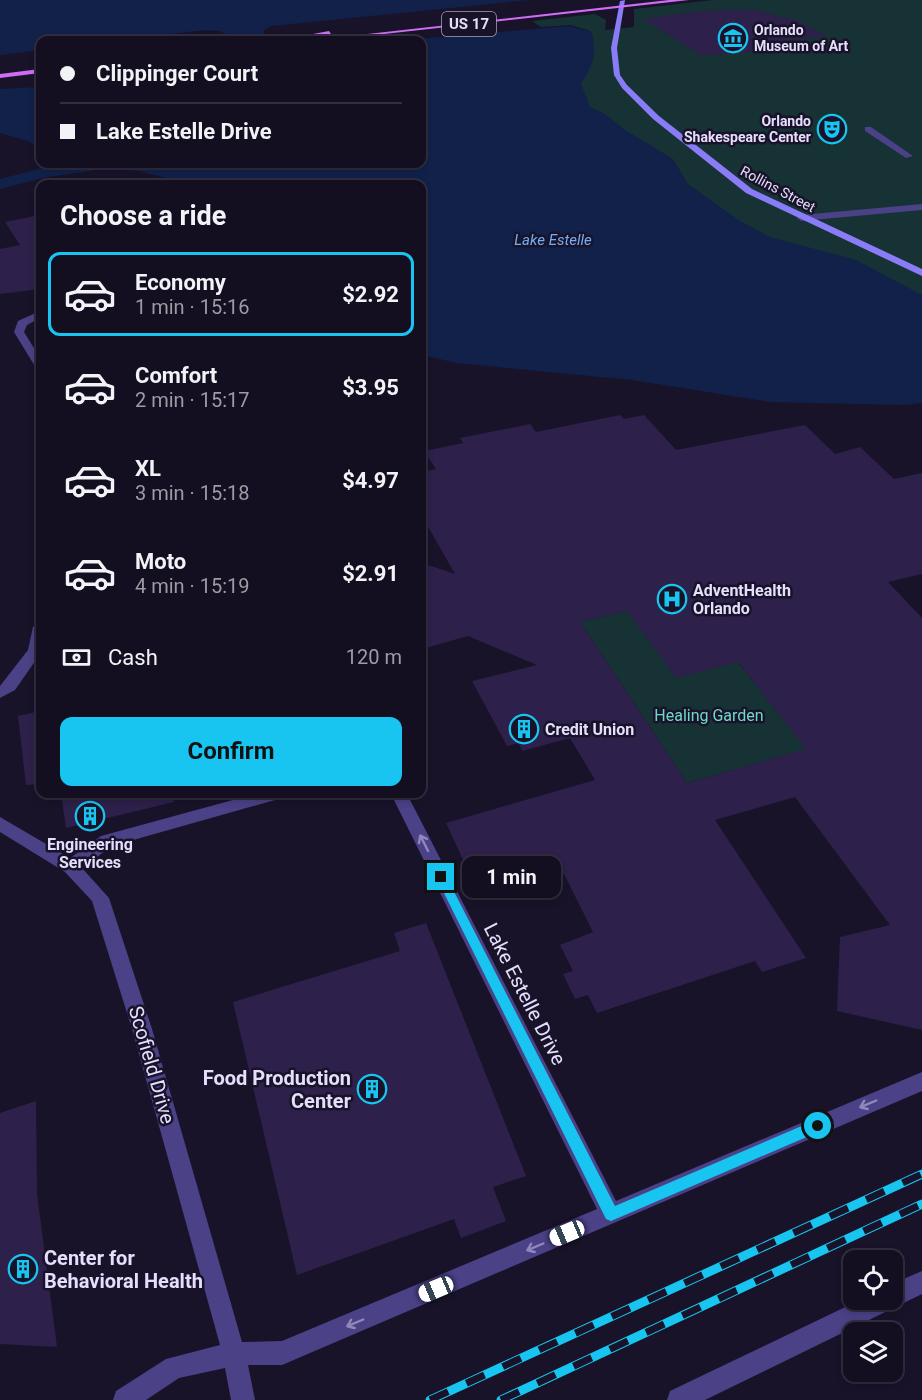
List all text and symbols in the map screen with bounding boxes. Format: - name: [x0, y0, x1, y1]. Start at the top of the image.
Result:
- road number: US 17: [442, 12, 496, 36]
- museum icon: Orlando Museum of Art: [717, 22, 749, 54]
- place label: Orlando Museum of Art: [754, 22, 849, 54]
- text: Clippinger Court: [96, 61, 258, 86]
- place label: Orlando Shakespeare Center: [684, 113, 811, 145]
- theatre icon: Orlando Shakespeare Center: [816, 113, 848, 145]
- text: Lake Estelle Drive: [96, 119, 272, 144]
- street label: Rollins Street: [738, 163, 818, 216]
- text: Choose a ride: [60, 200, 226, 232]
- water label: Lake Estelle: [514, 231, 592, 249]
- icon: car: [63, 267, 117, 321]
- text: Economy: [135, 270, 226, 295]
- text: $2.92: [342, 282, 399, 307]
- text: 1 min · 15:16: [135, 295, 250, 319]
- icon: car: [63, 360, 117, 414]
- text: Comfort: [135, 363, 217, 388]
- text: $3.95: [342, 375, 399, 400]
- text: 2 min · 15:17: [135, 388, 250, 412]
- icon: car: [63, 453, 117, 507]
- text: XL: [135, 456, 161, 481]
- text: $4.97: [342, 468, 399, 493]
- text: 3 min · 15:18: [135, 481, 250, 505]
- icon: car: [63, 546, 117, 600]
- text: Moto: [135, 549, 186, 574]
- text: $2.91: [342, 561, 399, 586]
- text: 4 min · 15:19: [135, 574, 250, 598]
- place label: AdventHealth Orlando: [693, 581, 791, 618]
- hospital icon: AdventHealth Orlando: [656, 583, 688, 615]
- icon: cash: [60, 641, 93, 674]
- text: Cash: [108, 645, 158, 670]
- text: 120 m: [346, 645, 402, 669]
- park label: Healing Garden: [654, 706, 764, 725]
- building icon: Credit Union: [508, 713, 540, 745]
- button: Confirm: [60, 717, 402, 786]
- place label: Credit Union: [545, 720, 634, 739]
- building icon: Engineering Services: [74, 800, 106, 832]
- place label: Engineering Services: [47, 835, 133, 872]
- one-way arrow: [418, 835, 430, 853]
- callout: 1 min: [462, 856, 561, 898]
- route end: [427, 863, 454, 890]
- text: 1 min: [486, 865, 537, 889]
- street label: Lake Estelle Drive: [479, 919, 571, 1069]
- street label: Scofield Drive: [124, 1003, 180, 1127]
- place label: Food Production Center: [203, 1066, 352, 1113]
- building icon: Food Production Center: [356, 1073, 388, 1105]
- one-way arrow: [860, 1099, 878, 1110]
- route start: [804, 1112, 831, 1139]
- car: [547, 1218, 587, 1248]
- one-way arrow: [526, 1242, 544, 1253]
- place label: Center for Behavioral Health: [44, 1246, 203, 1293]
- map controls: [843, 1250, 903, 1382]
- button: locate: [843, 1250, 903, 1310]
- building icon: Center for Behavioral Health: [7, 1253, 39, 1285]
- car: [416, 1274, 456, 1304]
- one-way arrow: [346, 1318, 365, 1329]
- button: layers: [843, 1322, 903, 1382]

